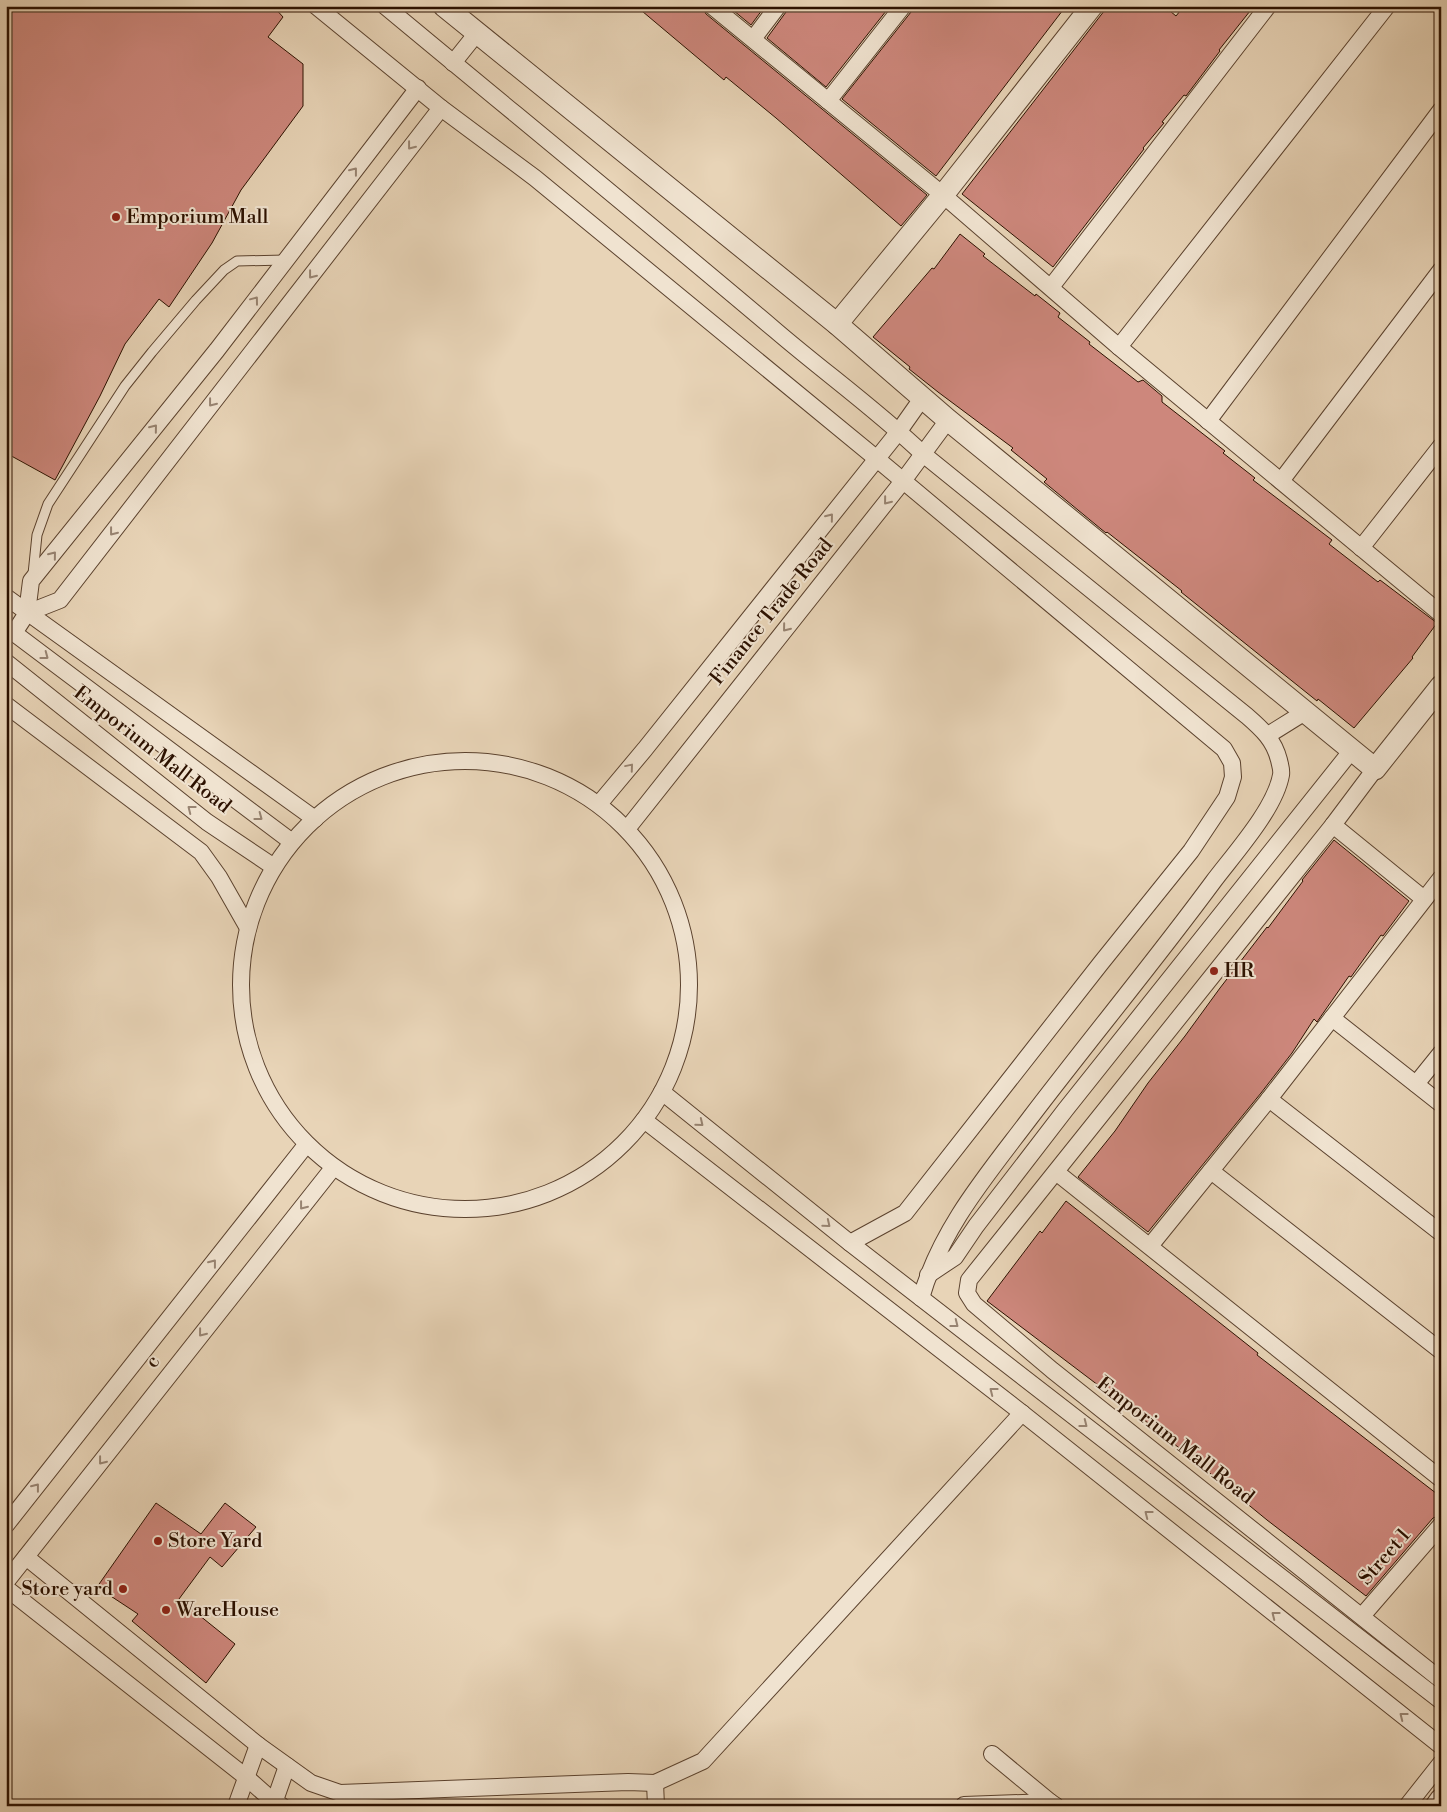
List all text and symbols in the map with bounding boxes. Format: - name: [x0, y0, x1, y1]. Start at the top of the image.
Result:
- one-way arrow: [409, 140, 417, 149]
- one-way arrow: [348, 167, 357, 177]
- place label: Emporium Mall: [126, 205, 268, 230]
- marker: Emporium Mall: [110, 211, 122, 223]
- one-way arrow: [309, 269, 317, 278]
- one-way arrow: [249, 297, 257, 306]
- one-way arrow: [210, 397, 218, 406]
- one-way arrow: [149, 425, 157, 434]
- one-way arrow: [884, 495, 893, 505]
- one-way arrow: [825, 514, 833, 523]
- one-way arrow: [110, 526, 118, 535]
- street label: Finance Trade Road: [705, 533, 839, 690]
- one-way arrow: [47, 551, 56, 560]
- one-way arrow: [783, 622, 791, 631]
- one-way arrow: [39, 650, 49, 659]
- street label: Emporium Mall Road: [68, 681, 236, 820]
- one-way arrow: [625, 763, 634, 772]
- one-way arrow: [187, 806, 197, 815]
- one-way arrow: [253, 811, 263, 820]
- place label: HR: [1224, 959, 1255, 984]
- marker: HR: [1208, 965, 1220, 977]
- one-way arrow: [694, 1117, 703, 1125]
- one-way arrow: [301, 1200, 309, 1209]
- one-way arrow: [821, 1219, 830, 1227]
- one-way arrow: [207, 1260, 215, 1269]
- one-way arrow: [949, 1318, 959, 1327]
- one-way arrow: [199, 1328, 208, 1337]
- street label: c: [140, 1350, 166, 1374]
- street label: Emporium Mall Road: [1091, 1372, 1259, 1511]
- one-way arrow: [990, 1388, 999, 1397]
- one-way arrow: [1078, 1418, 1087, 1426]
- one-way arrow: [99, 1455, 107, 1464]
- one-way arrow: [31, 1484, 39, 1493]
- one-way arrow: [1145, 1511, 1154, 1519]
- street label: Street 1: [1354, 1523, 1417, 1591]
- place label: Store Yard: [168, 1529, 263, 1554]
- marker: Store Yard: [152, 1535, 164, 1547]
- place label: Store yard: [21, 1577, 114, 1602]
- marker: Store yard: [117, 1583, 129, 1595]
- place label: WareHouse: [175, 1598, 279, 1623]
- marker: WareHouse: [160, 1604, 172, 1616]
- one-way arrow: [1272, 1611, 1281, 1620]
- one-way arrow: [1399, 1712, 1408, 1721]

